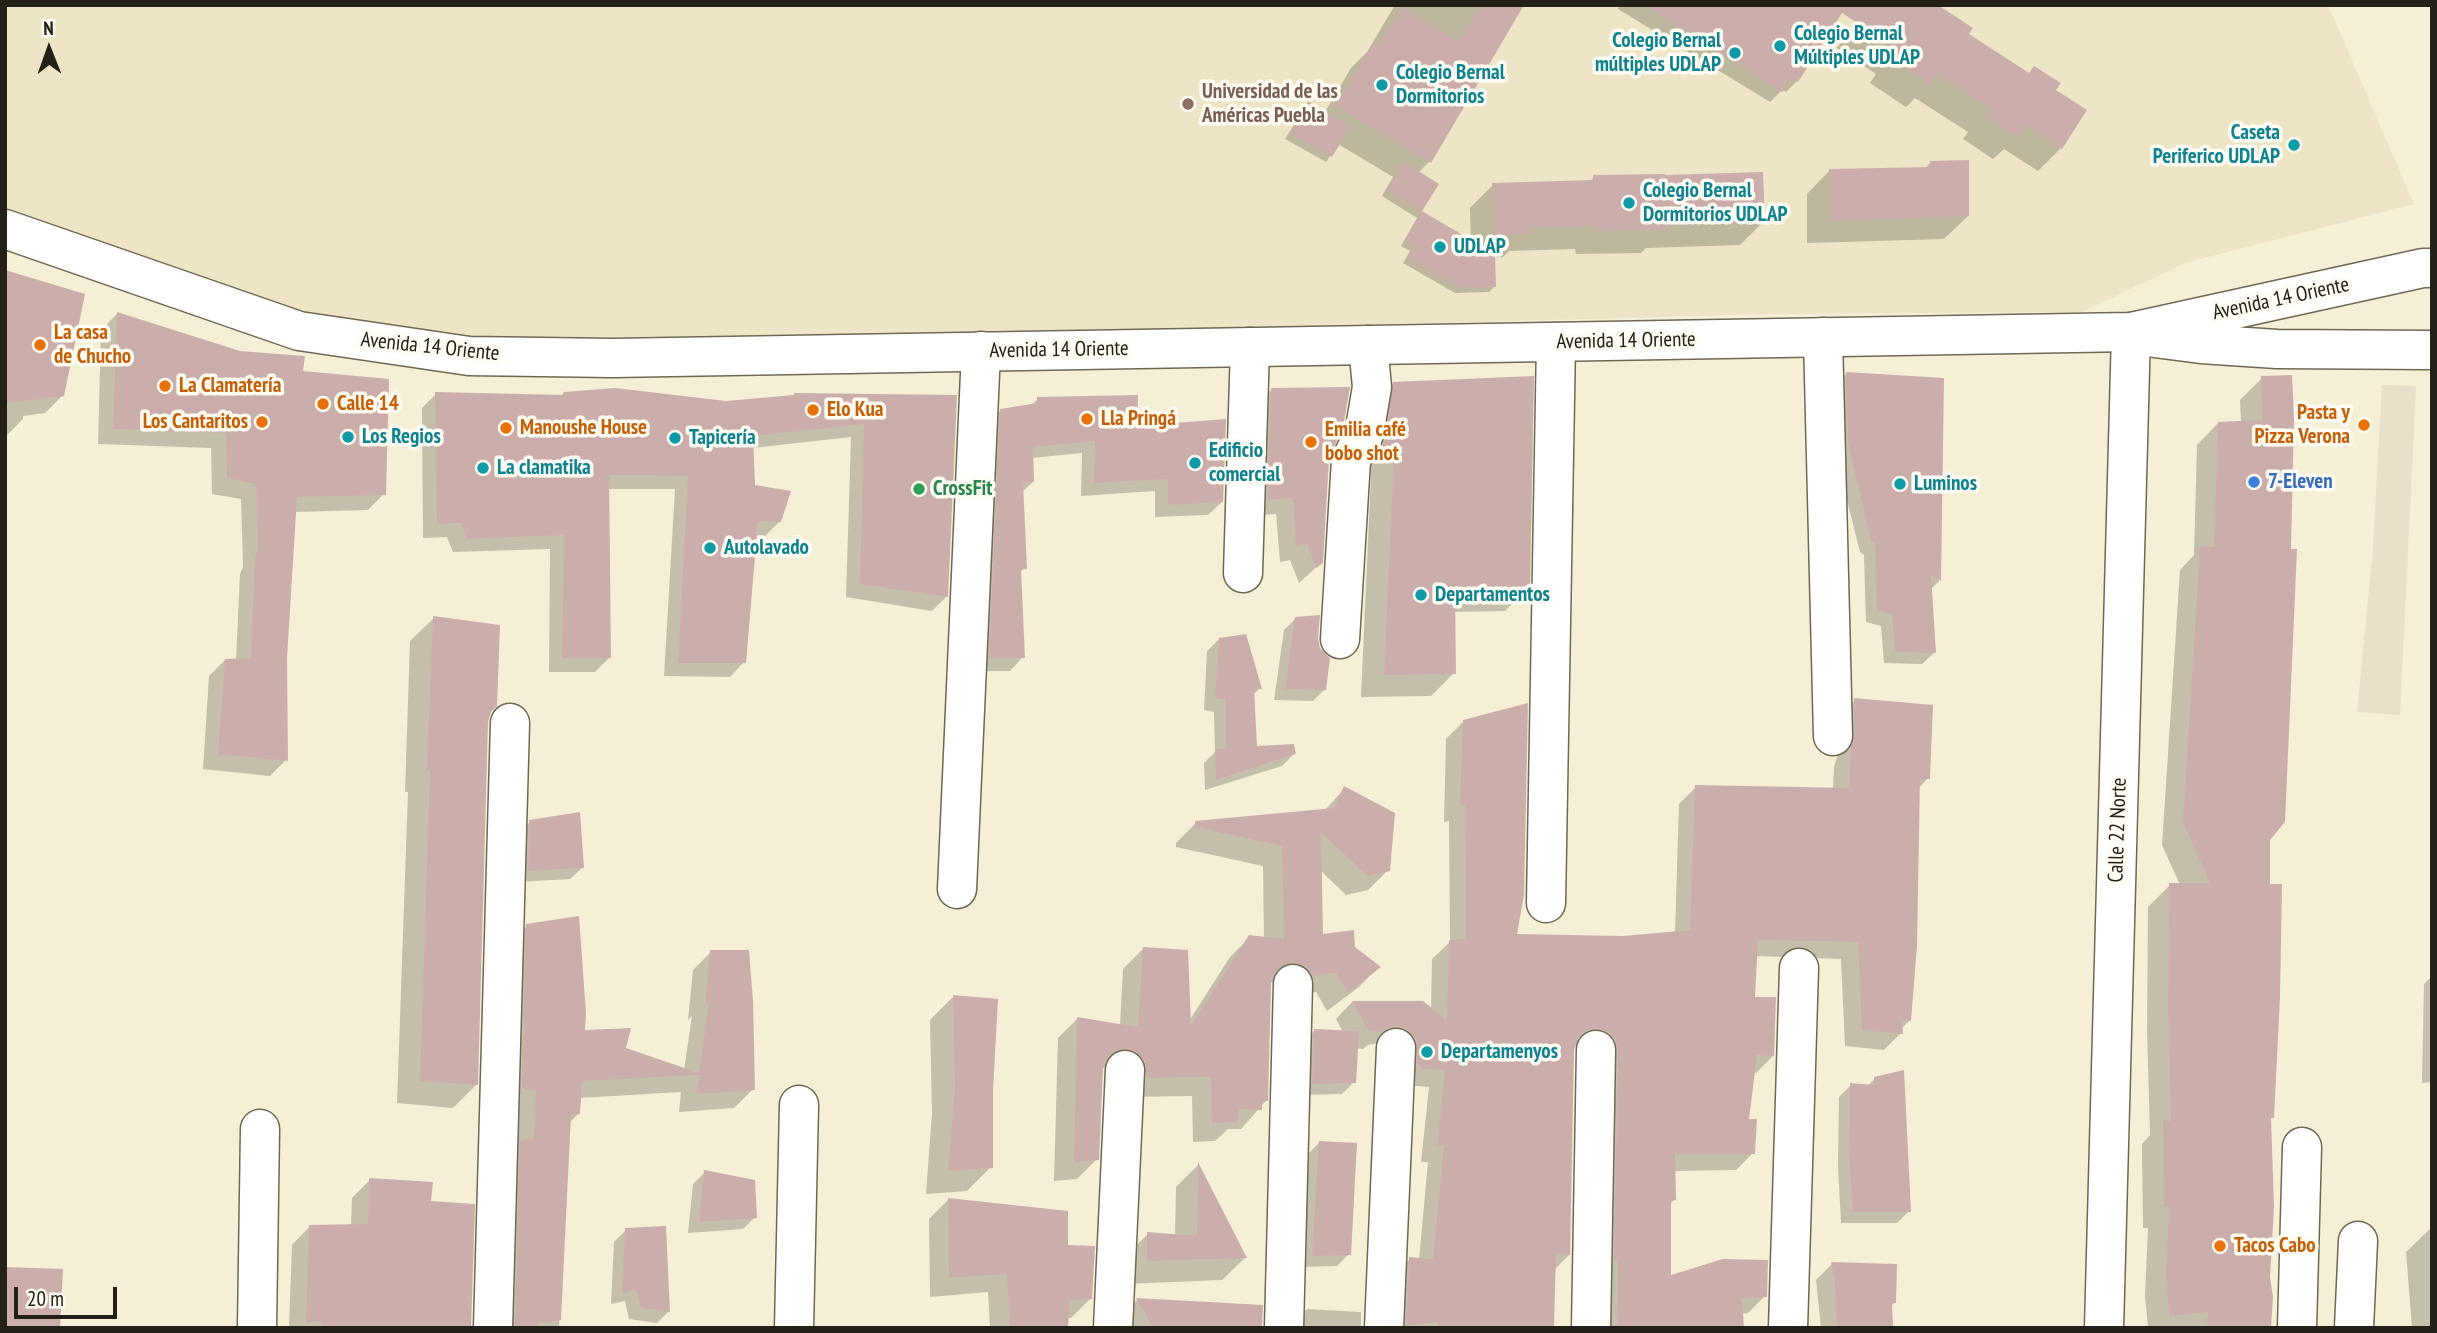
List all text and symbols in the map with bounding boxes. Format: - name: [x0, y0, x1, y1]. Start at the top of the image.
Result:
- north arrow: [14, 14, 84, 84]
- text: N: [43, 16, 54, 40]
- place label: Colegio Bernal Múltiples UDLAP: [1794, 21, 1920, 71]
- place label: Colegio Bernal múltiples UDLAP: [1595, 28, 1721, 78]
- marker: Colegio Bernal Múltiples UDLAP: [1772, 38, 1788, 54]
- marker: Colegio Bernal múltiples UDLAP: [1727, 45, 1743, 61]
- place label: Colegio Bernal Dormitorios: [1396, 60, 1505, 110]
- marker: Colegio Bernal Dormitorios: [1374, 77, 1390, 93]
- place label: Universidad de las Américas Puebla: [1202, 79, 1338, 129]
- marker: Universidad de las Américas Puebla: [1180, 96, 1196, 112]
- place label: Caseta Periferico UDLAP: [2153, 120, 2280, 170]
- marker: Caseta Periferico UDLAP: [2286, 137, 2302, 153]
- place label: Colegio Bernal Dormitorios UDLAP: [1643, 178, 1787, 228]
- marker: Colegio Bernal Dormitorios UDLAP: [1621, 195, 1637, 211]
- place label: UDLAP: [1454, 234, 1506, 260]
- marker: UDLAP: [1432, 239, 1448, 255]
- street label: Avenida 14 Oriente: [2210, 272, 2352, 326]
- place label: La casa de Chucho: [54, 320, 131, 370]
- street label: Avenida 14 Oriente: [359, 327, 501, 367]
- street label: Avenida 14 Oriente: [1556, 327, 1696, 355]
- street label: Avenida 14 Oriente: [989, 336, 1129, 364]
- marker: La casa de Chucho: [32, 337, 48, 353]
- place label: La Clamatería: [179, 373, 282, 399]
- marker: La Clamatería: [157, 378, 173, 394]
- place label: Calle 14: [337, 391, 399, 417]
- marker: Calle 14: [315, 396, 331, 412]
- place label: Elo Kua: [827, 397, 883, 423]
- place label: Pasta y Pizza Verona: [2254, 400, 2350, 450]
- marker: Elo Kua: [805, 402, 821, 418]
- place label: Lla Pringá: [1101, 406, 1176, 432]
- place label: Los Cantaritos: [143, 409, 248, 435]
- marker: Lla Pringá: [1079, 411, 1095, 427]
- marker: Los Cantaritos: [254, 414, 270, 430]
- place label: Manoushe House: [520, 415, 647, 441]
- place label: Emilia café bobo shot: [1325, 417, 1406, 467]
- marker: Pasta y Pizza Verona: [2356, 417, 2372, 433]
- marker: Manoushe House: [498, 420, 514, 436]
- place label: Los Regios: [362, 424, 441, 450]
- place label: Tapicería: [689, 425, 756, 451]
- marker: Los Regios: [340, 429, 356, 445]
- marker: Tapicería: [667, 430, 683, 446]
- marker: Emilia café bobo shot: [1303, 434, 1319, 450]
- place label: Edificio comercial: [1209, 438, 1280, 488]
- place label: La clamatika: [497, 455, 591, 481]
- marker: Edificio comercial: [1187, 455, 1203, 471]
- marker: La clamatika: [475, 460, 491, 476]
- place label: 7-Eleven: [2268, 469, 2333, 495]
- place label: Luminos: [1914, 471, 1977, 497]
- marker: 7-Eleven: [2246, 474, 2262, 490]
- place label: CrossFit: [933, 476, 992, 502]
- marker: Luminos: [1892, 476, 1908, 492]
- marker: CrossFit: [911, 481, 927, 497]
- place label: Autolavado: [724, 535, 809, 561]
- marker: Autolavado: [702, 540, 718, 556]
- place label: Departamentos: [1435, 582, 1550, 608]
- marker: Departamentos: [1413, 587, 1429, 603]
- street label: Calle 22 Norte: [2104, 777, 2132, 883]
- place label: Departamenyos: [1441, 1039, 1558, 1065]
- marker: Departamenyos: [1419, 1044, 1435, 1060]
- place label: Tacos Cabo: [2234, 1233, 2316, 1259]
- marker: Tacos Cabo: [2212, 1238, 2228, 1254]
- scale bar: [18, 1274, 121, 1318]
- text: 20 m: [27, 1285, 64, 1312]

